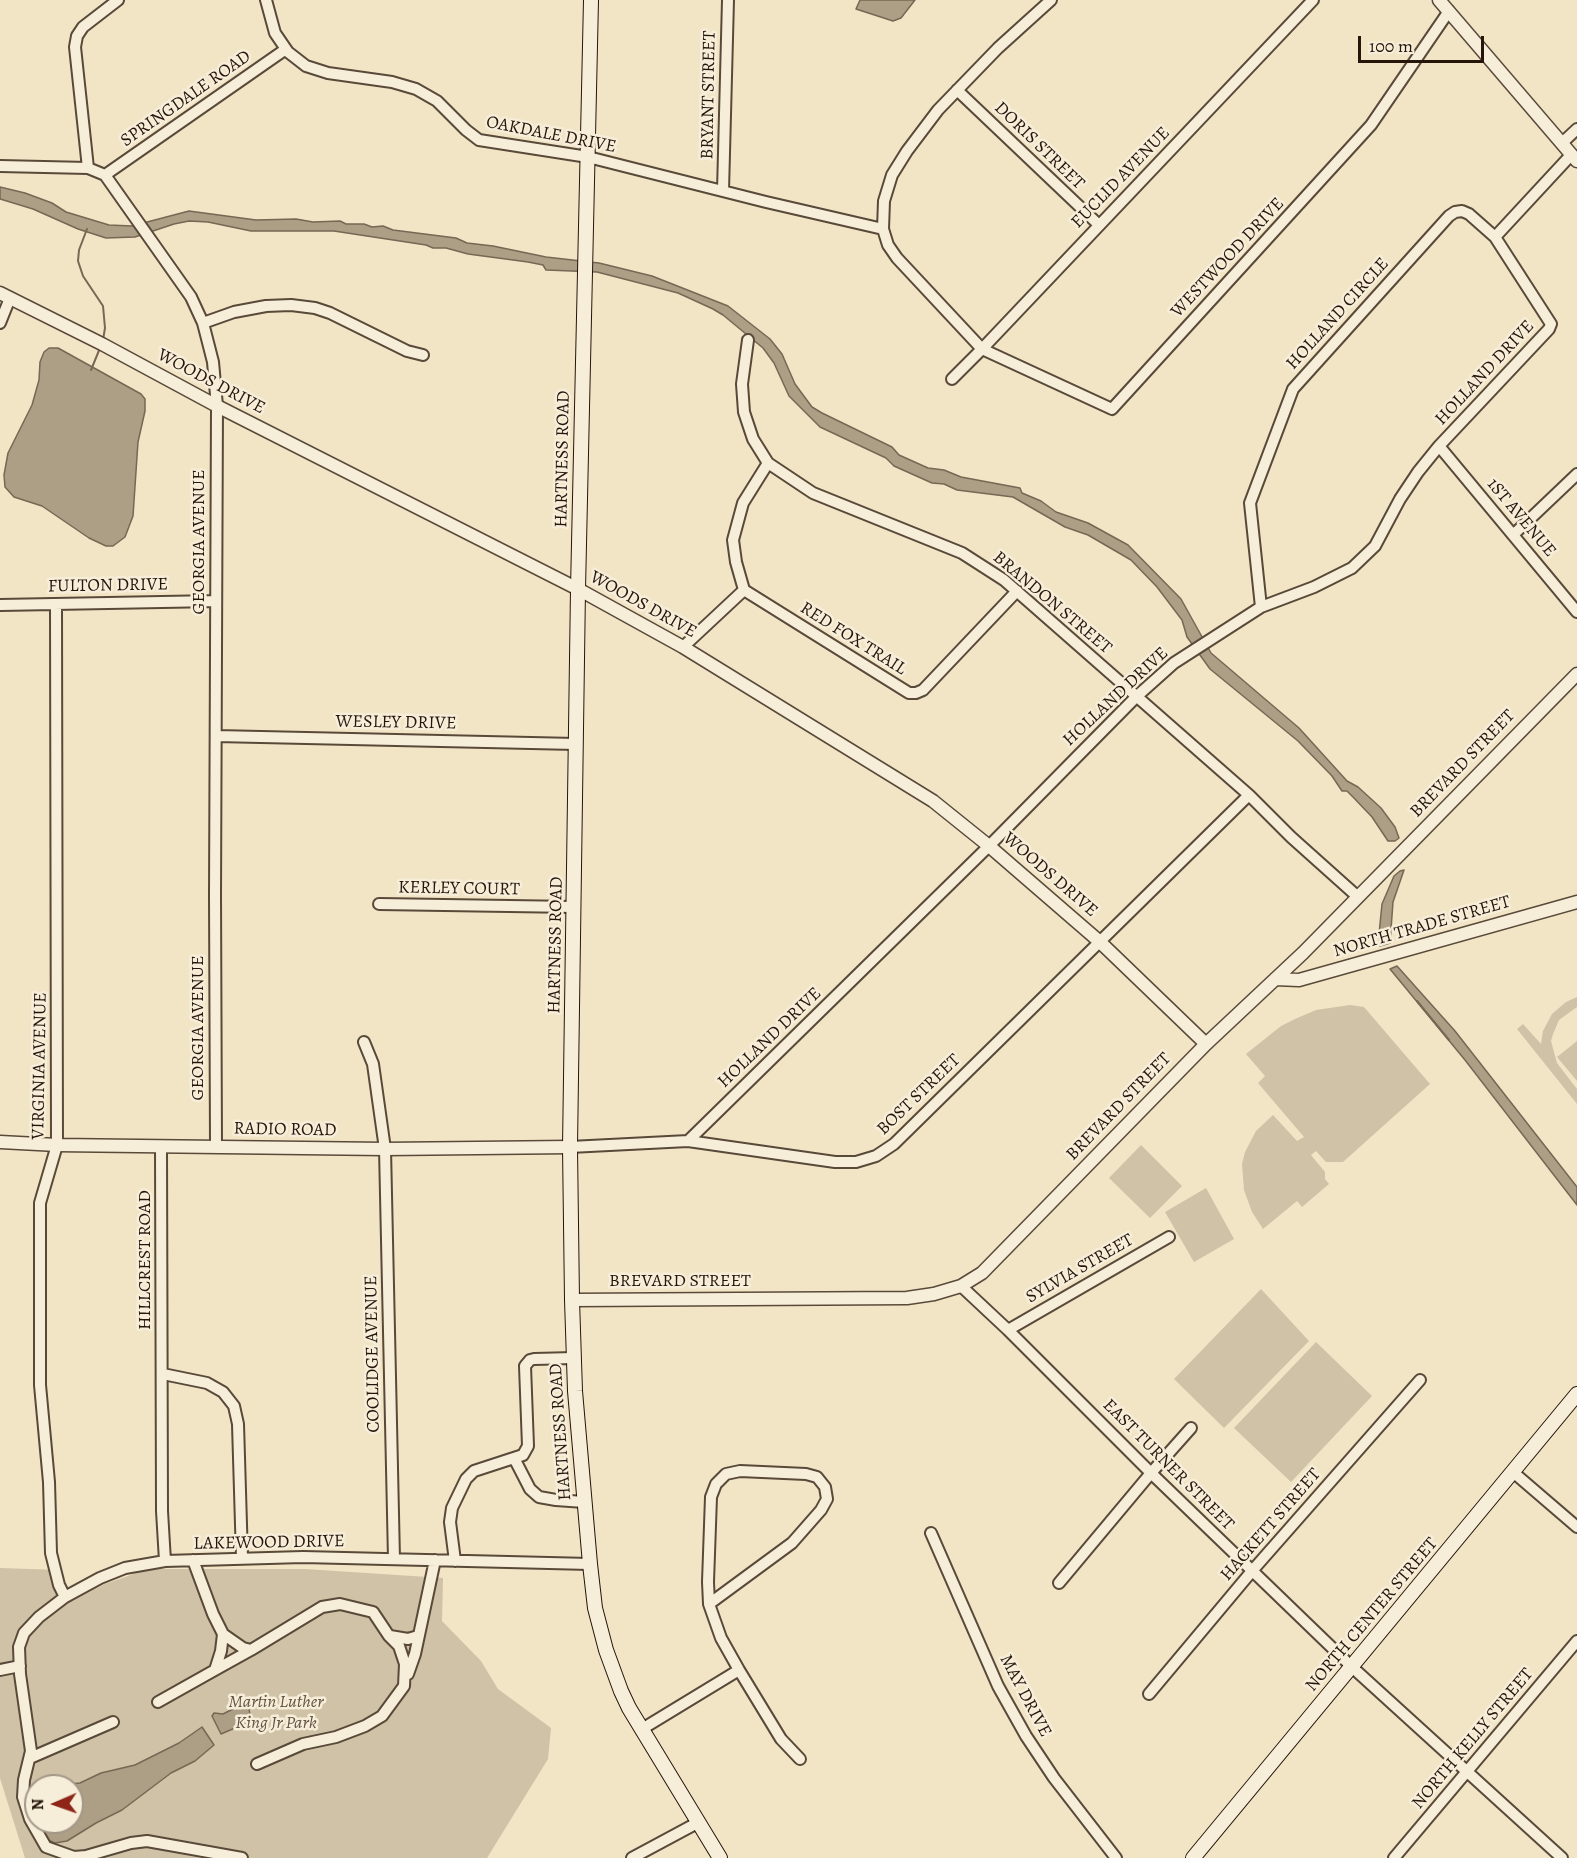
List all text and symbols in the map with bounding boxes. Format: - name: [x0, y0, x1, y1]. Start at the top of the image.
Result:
- scale bar: [1361, 24, 1487, 62]
- street label: BRYANT STREET: [697, 30, 721, 160]
- text: 100 m: [1369, 34, 1413, 58]
- street label: SPRINGDALE ROAD: [117, 46, 255, 152]
- street label: DORIS STREET: [989, 98, 1089, 194]
- street label: OAKDALE DRIVE: [484, 112, 618, 158]
- street label: EUCLID AVENUE: [1067, 123, 1175, 233]
- street label: WESTWOOD DRIVE: [1167, 194, 1289, 322]
- street label: HOLLAND CIRCLE: [1282, 254, 1394, 374]
- street label: HOLLAND DRIVE: [1431, 316, 1539, 430]
- street label: WOODS DRIVE: [154, 345, 268, 419]
- street label: HARTNESS ROAD: [551, 390, 575, 528]
- street label: GEORGIA AVENUE: [189, 469, 211, 615]
- street label: 1ST AVENUE: [1482, 474, 1560, 562]
- street label: BRANDON STREET: [988, 547, 1116, 659]
- street label: WOODS DRIVE: [586, 567, 700, 643]
- street label: FULTON DRIVE: [48, 574, 168, 598]
- street label: RED FOX TRAIL: [796, 598, 910, 680]
- street label: HOLLAND DRIVE: [1059, 643, 1173, 751]
- street label: BREVARD STREET: [1406, 705, 1520, 823]
- street label: WESLEY DRIVE: [335, 711, 457, 735]
- street label: WOODS DRIVE: [998, 828, 1102, 922]
- street label: HARTNESS ROAD: [544, 876, 568, 1014]
- street label: KERLEY COURT: [398, 877, 520, 901]
- street label: NORTH TRADE STREET: [1331, 891, 1513, 963]
- street label: GEORGIA AVENUE: [188, 955, 210, 1101]
- street label: HOLLAND DRIVE: [714, 983, 826, 1093]
- street label: VIRGINIA AVENUE: [28, 992, 52, 1140]
- street label: BREVARD STREET: [1062, 1048, 1176, 1166]
- street label: BOST STREET: [873, 1050, 965, 1140]
- street label: RADIO ROAD: [233, 1118, 337, 1142]
- street label: HILLCREST ROAD: [135, 1190, 157, 1330]
- street label: SYLVIA STREET: [1022, 1230, 1138, 1308]
- street label: BREVARD STREET: [609, 1271, 751, 1293]
- street label: COOLIDGE AVENUE: [361, 1275, 385, 1433]
- street label: HARTNESS ROAD: [545, 1363, 577, 1501]
- street label: EAST TURNER STREET: [1098, 1395, 1238, 1535]
- street label: HACKETT STREET: [1216, 1464, 1326, 1586]
- street label: LAKEWOOD DRIVE: [193, 1531, 345, 1555]
- street label: NORTH CENTER STREET: [1301, 1534, 1443, 1696]
- street label: MAY DRIVE: [994, 1651, 1056, 1741]
- street label: NORTH KELLY STREET: [1408, 1664, 1538, 1814]
- park label: Martin Luther King Jr Park: [229, 1692, 323, 1734]
- north arrow: [24, 1774, 84, 1834]
- text: N: [27, 1798, 49, 1811]

